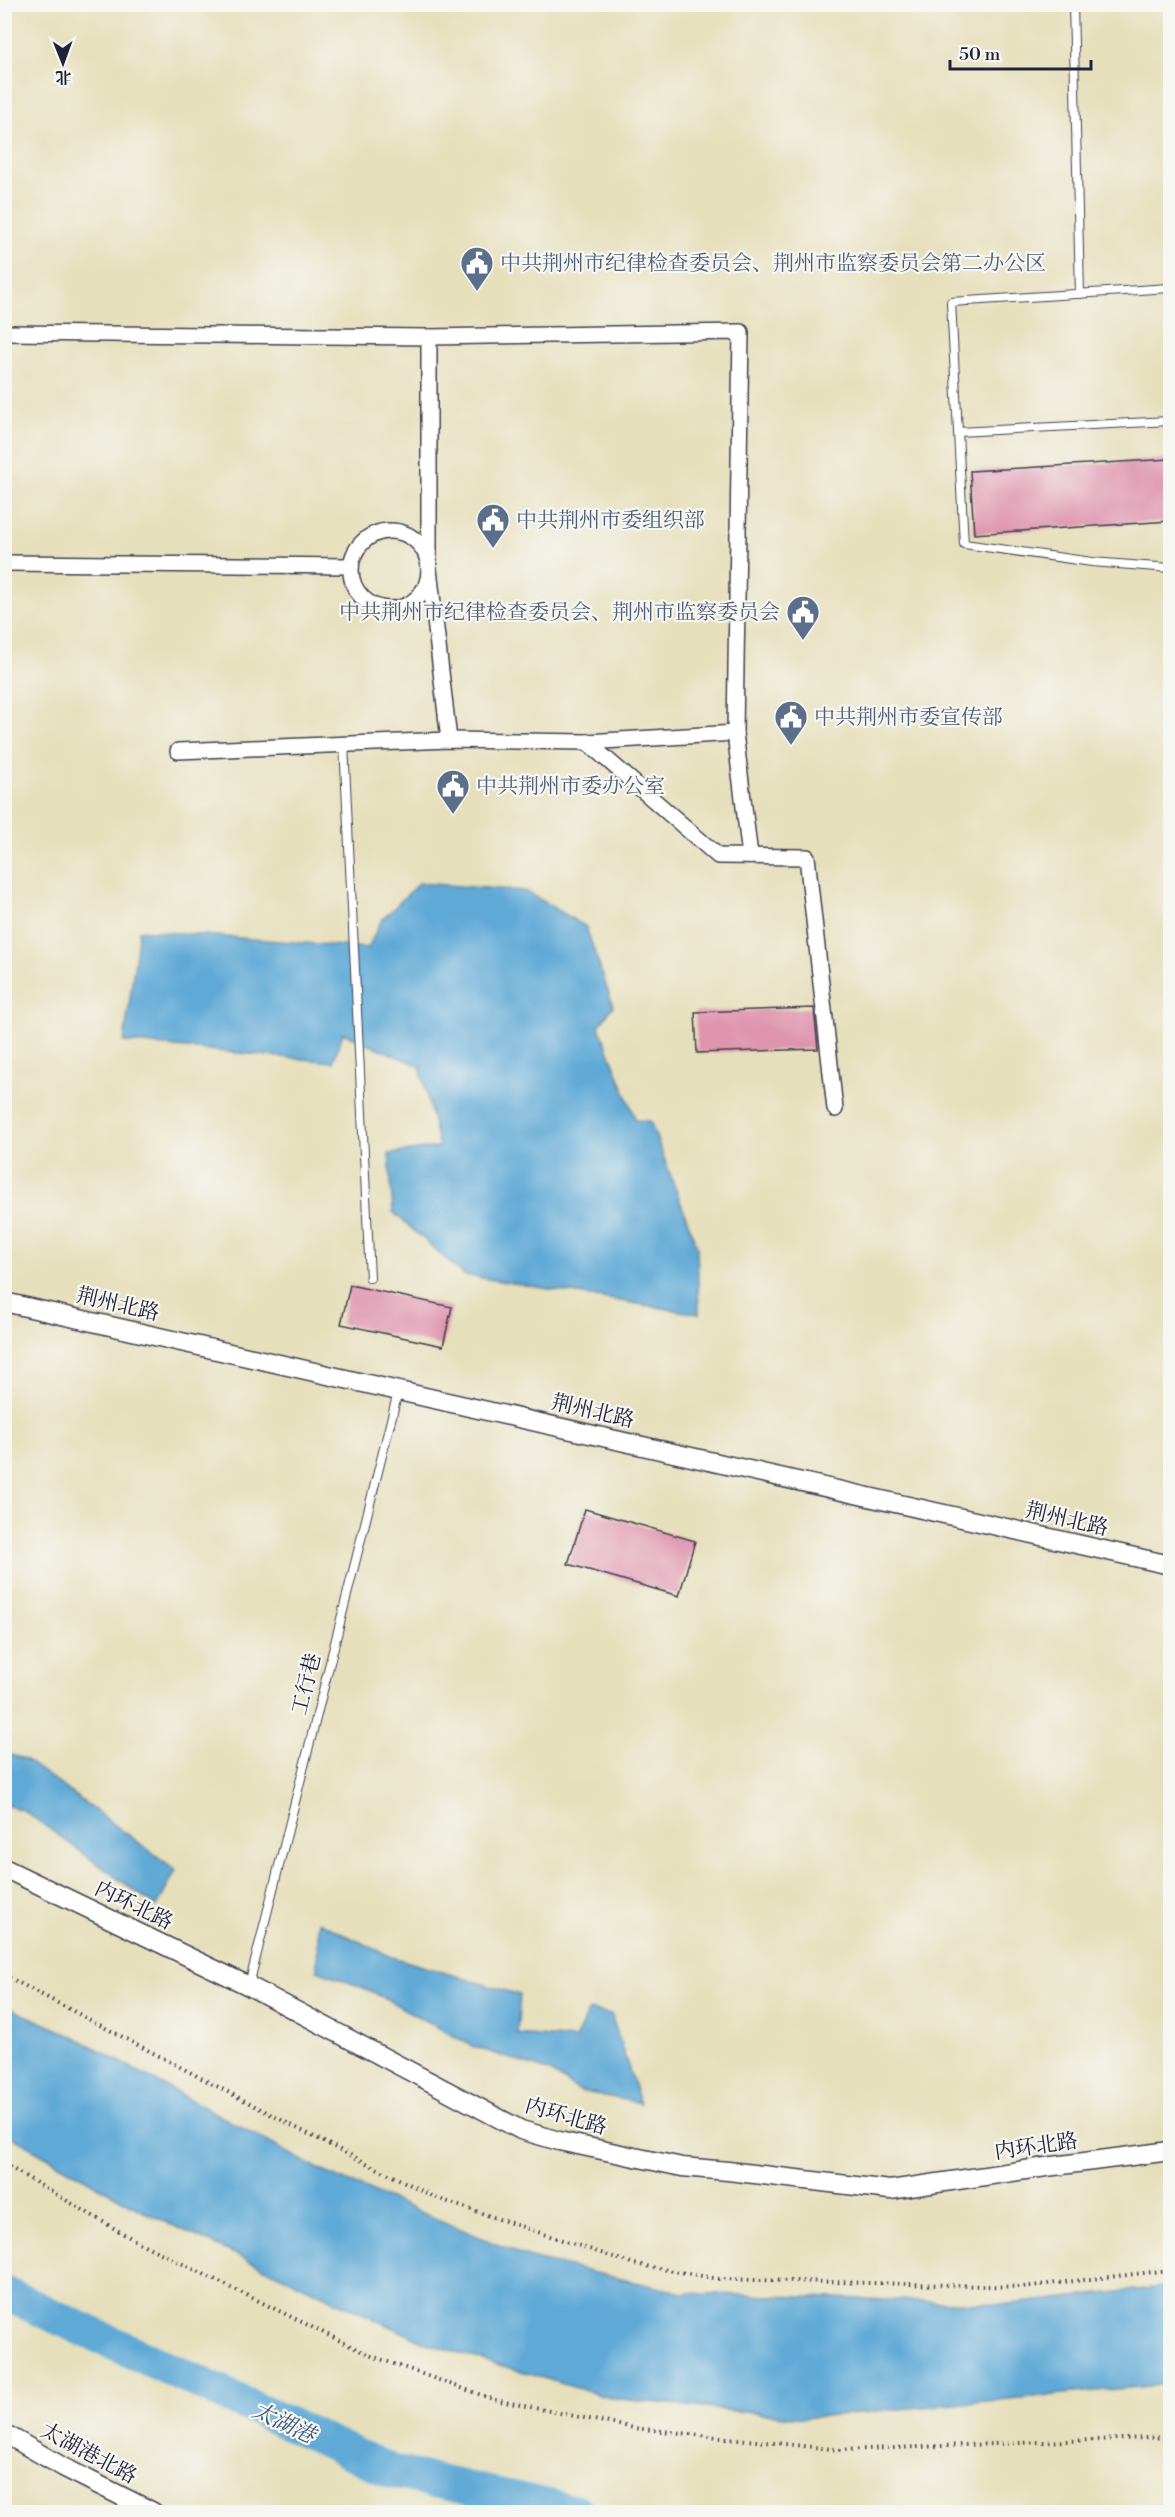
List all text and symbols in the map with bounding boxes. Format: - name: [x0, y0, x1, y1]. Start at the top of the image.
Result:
- north arrow: [33, 33, 93, 93]
- scale bar: [950, 33, 1091, 71]
- text: 50 m: [959, 43, 1001, 66]
- text: 北: [55, 67, 71, 87]
- public building icon: 中共荆州市纪律检查委员会、荆州市监察委员会第二办公区: [459, 245, 495, 292]
- place label: 中共荆州市纪律检查委员会、荆州市监察委员会第二办公区: [500, 251, 1046, 277]
- public building icon: 中共荆州市委组织部: [475, 502, 511, 549]
- place label: 中共荆州市委组织部: [516, 508, 705, 534]
- public building icon: 中共荆州市纪律检查委员会、荆州市监察委员会: [785, 594, 821, 641]
- place label: 中共荆州市纪律检查委员会、荆州市监察委员会: [339, 600, 780, 626]
- public building icon: 中共荆州市委宣传部: [773, 699, 809, 746]
- place label: 中共荆州市委宣传部: [814, 705, 1003, 731]
- public building icon: 中共荆州市委办公室: [435, 768, 471, 815]
- place label: 中共荆州市委办公室: [476, 774, 665, 800]
- street label: 荆州北路: [74, 1283, 162, 1327]
- street label: 荆州北路: [549, 1390, 637, 1434]
- street label: 荆州北路: [1023, 1498, 1111, 1542]
- street label: 工行巷: [287, 1651, 327, 1718]
- street label: 内环北路: [90, 1876, 177, 1936]
- street label: 内环北路: [522, 2093, 610, 2141]
- street label: 内环北路: [993, 2128, 1080, 2166]
- water label: 太湖港: [248, 2397, 322, 2451]
- street label: 太湖港北路: [36, 2418, 141, 2490]

